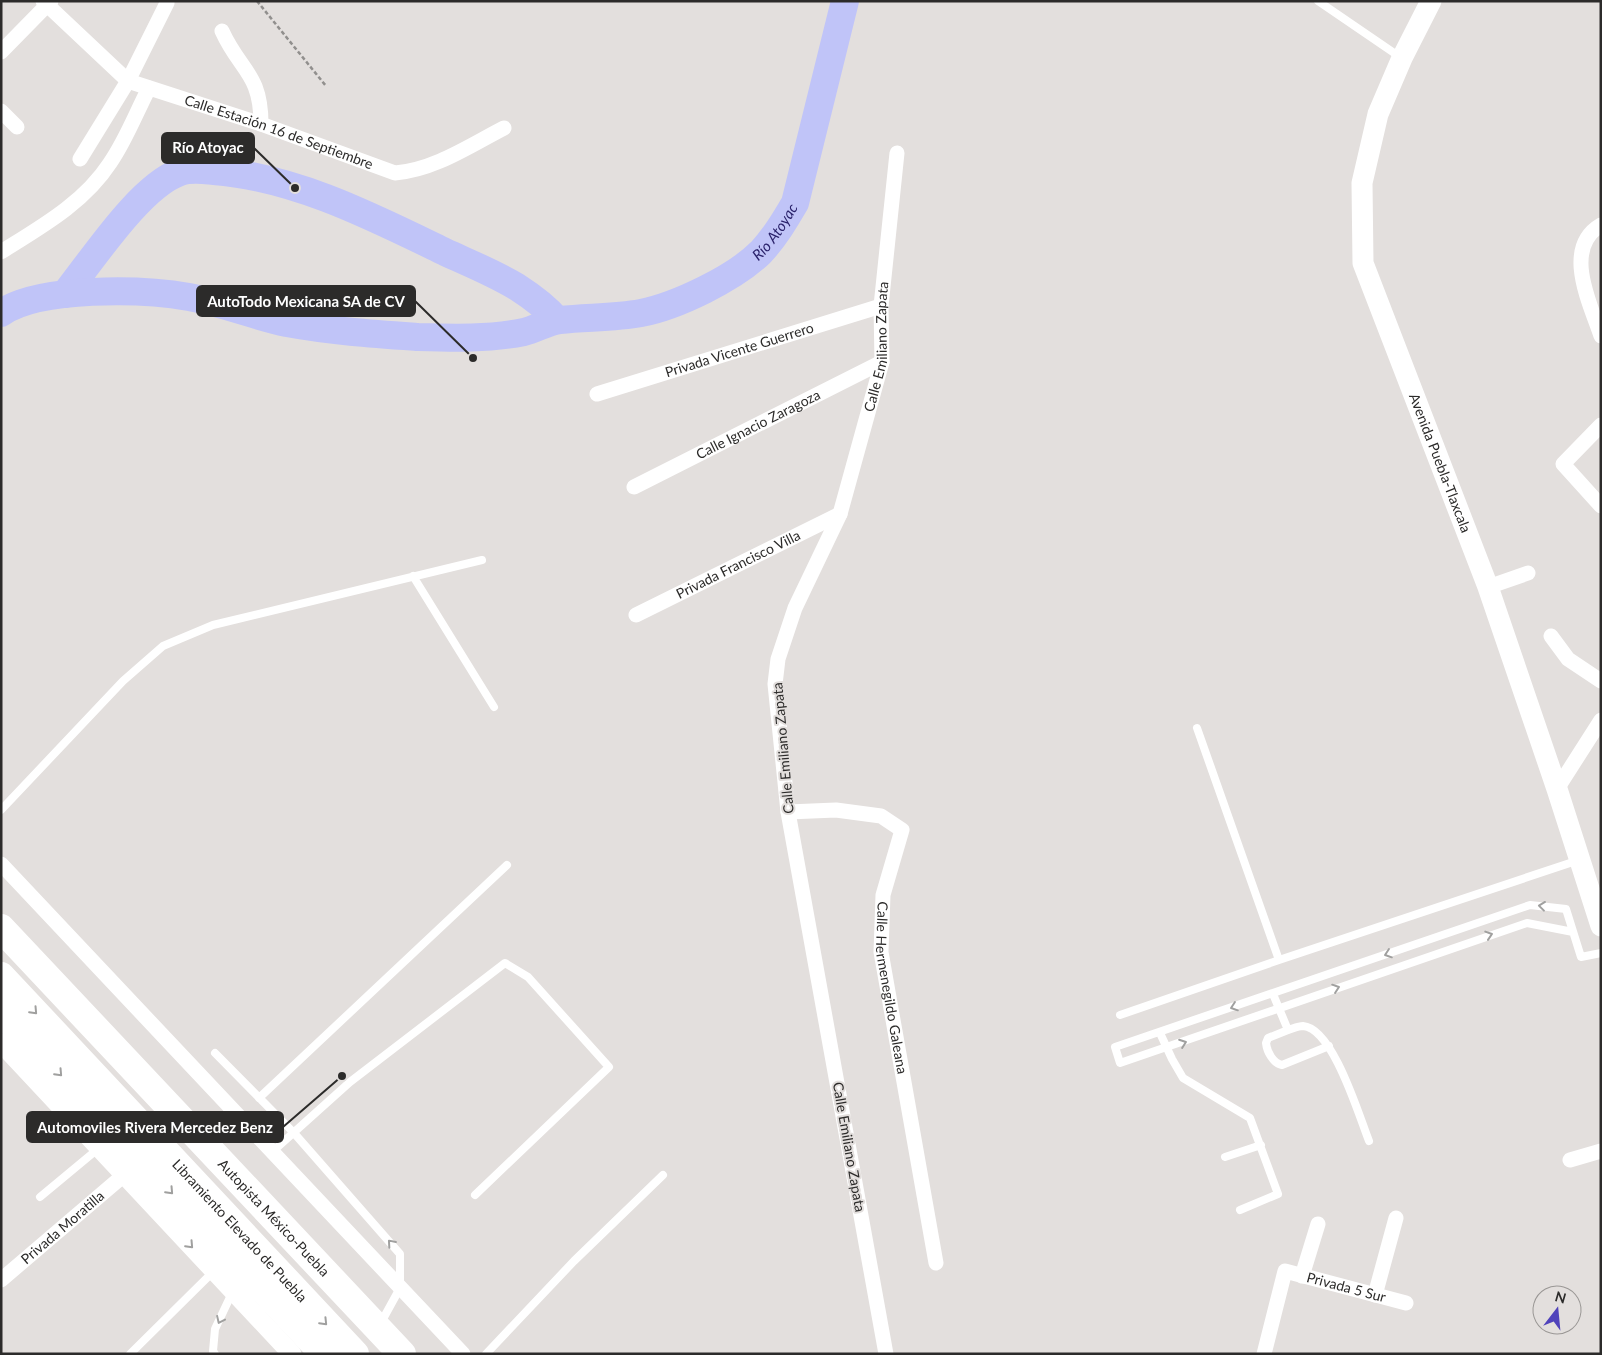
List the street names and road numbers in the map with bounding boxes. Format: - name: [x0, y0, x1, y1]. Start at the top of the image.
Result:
- street label: Calle Estación 16 de Septiembre: [183, 91, 376, 172]
- street label: Calle Emiliano Zapata: [860, 281, 892, 413]
- street label: Privada Vicente Guerrero: [663, 318, 816, 380]
- street label: Calle Ignacio Zaragoza: [693, 386, 823, 462]
- street label: Avenida Puebla-Tlaxcala: [1406, 391, 1475, 535]
- street label: Privada Francisco Villa: [673, 526, 803, 602]
- street label: Calle Emiliano Zapata: [768, 682, 797, 814]
- street label: Calle Hermenegildo Galeana: [873, 901, 911, 1075]
- street label: Calle Emiliano Zapata: [830, 1081, 869, 1213]
- street label: Libramiento Elevado de Puebla: [169, 1155, 311, 1305]
- street label: Autopista México-Puebla: [215, 1155, 333, 1280]
- street label: Privada Moratilla: [17, 1187, 107, 1267]
- street label: Privada 5 Sur: [1305, 1268, 1388, 1305]

